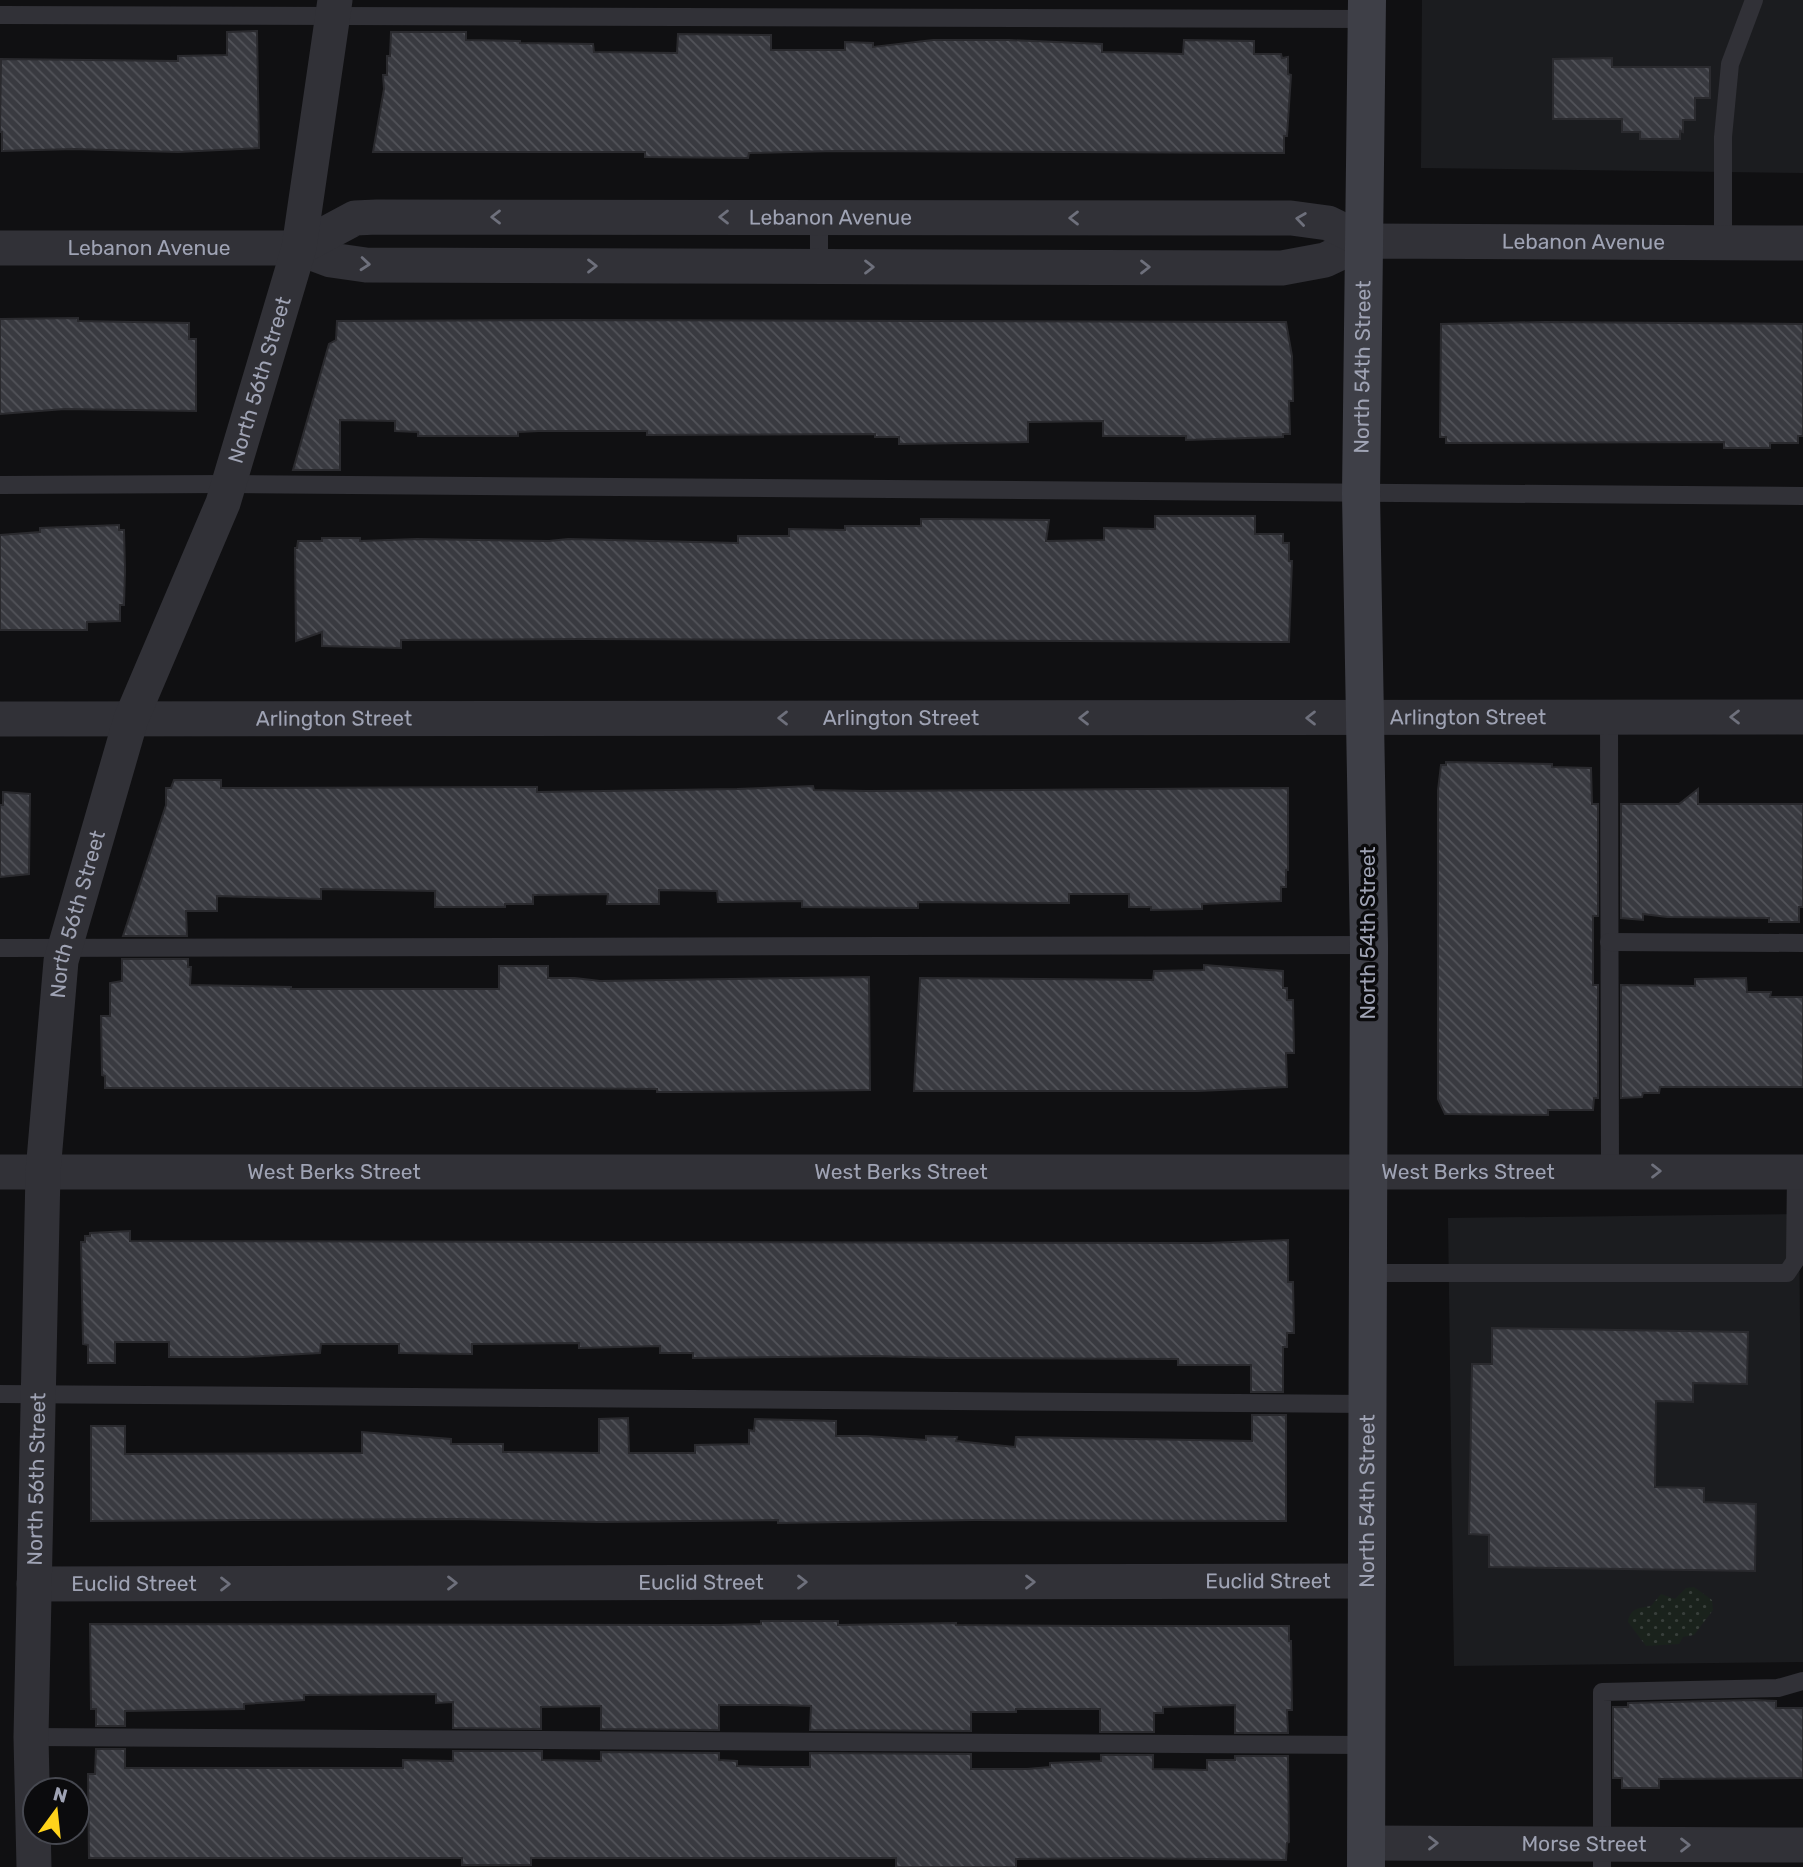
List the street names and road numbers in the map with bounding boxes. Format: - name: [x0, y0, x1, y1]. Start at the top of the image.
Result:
- street label: Lebanon Avenue: [749, 204, 912, 230]
- street label: Lebanon Avenue: [1502, 229, 1665, 254]
- street label: Lebanon Avenue: [67, 235, 231, 260]
- street label: North 54th Street: [1348, 280, 1376, 454]
- street label: North 56th Street: [223, 293, 296, 466]
- street label: Arlington Street: [1390, 704, 1546, 729]
- street label: Arlington Street: [823, 705, 979, 730]
- street label: Arlington Street: [256, 706, 412, 731]
- street label: North 56th Street: [45, 827, 110, 999]
- street label: North 54th Street: [1355, 846, 1380, 1020]
- street label: West Berks Street: [247, 1159, 421, 1184]
- street label: West Berks Street: [814, 1159, 988, 1184]
- street label: West Berks Street: [1381, 1159, 1555, 1184]
- street label: North 56th Street: [22, 1392, 50, 1566]
- street label: North 54th Street: [1354, 1414, 1379, 1588]
- street label: Euclid Street: [1205, 1568, 1331, 1593]
- street label: Euclid Street: [638, 1569, 764, 1595]
- street label: Euclid Street: [71, 1571, 197, 1596]
- street label: Morse Street: [1521, 1831, 1647, 1856]

